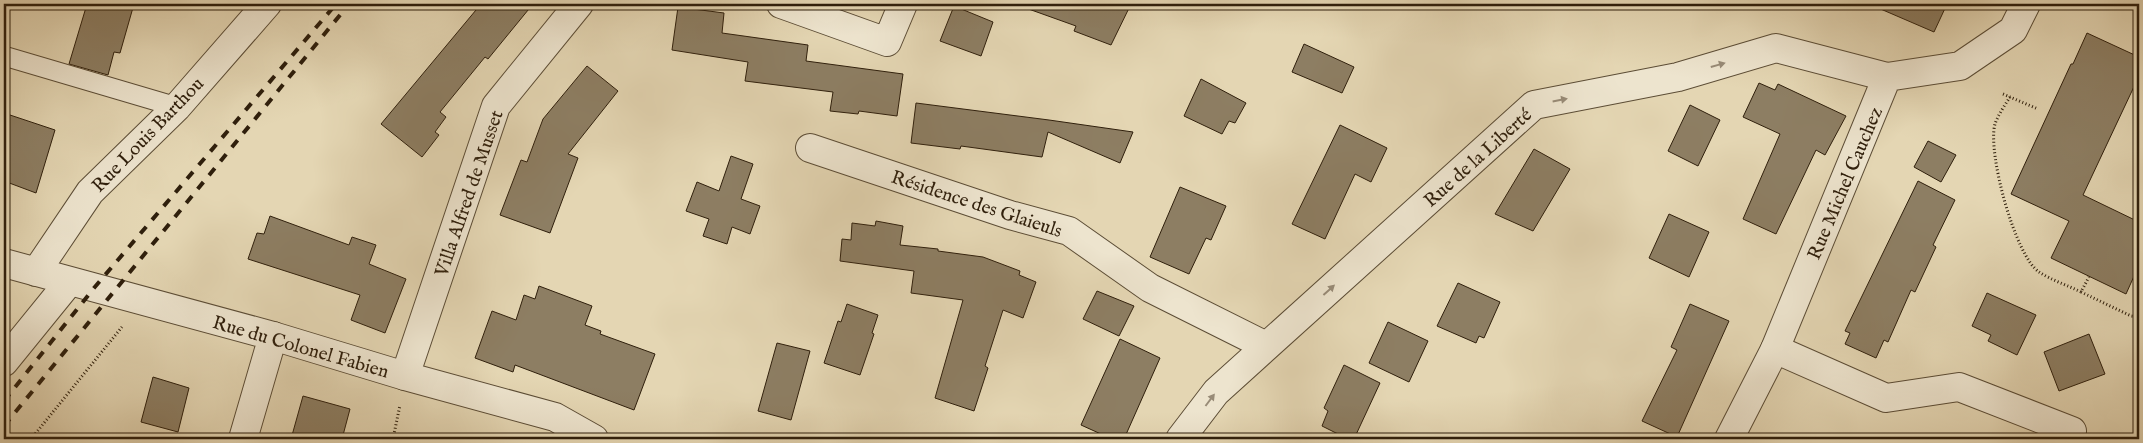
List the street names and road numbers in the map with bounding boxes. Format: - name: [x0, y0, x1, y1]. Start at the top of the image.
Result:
- street label: Rue Louis Barthou: [87, 73, 210, 198]
- street label: Rue de la Liberté: [1419, 103, 1538, 213]
- street label: Rue Michel Cauchez: [1803, 104, 1889, 264]
- street label: Villa Alfred de Musset: [430, 107, 510, 281]
- street label: Résidence des Glaieuls: [888, 166, 1065, 244]
- street label: Rue du Colonel Fabien: [210, 311, 391, 385]

